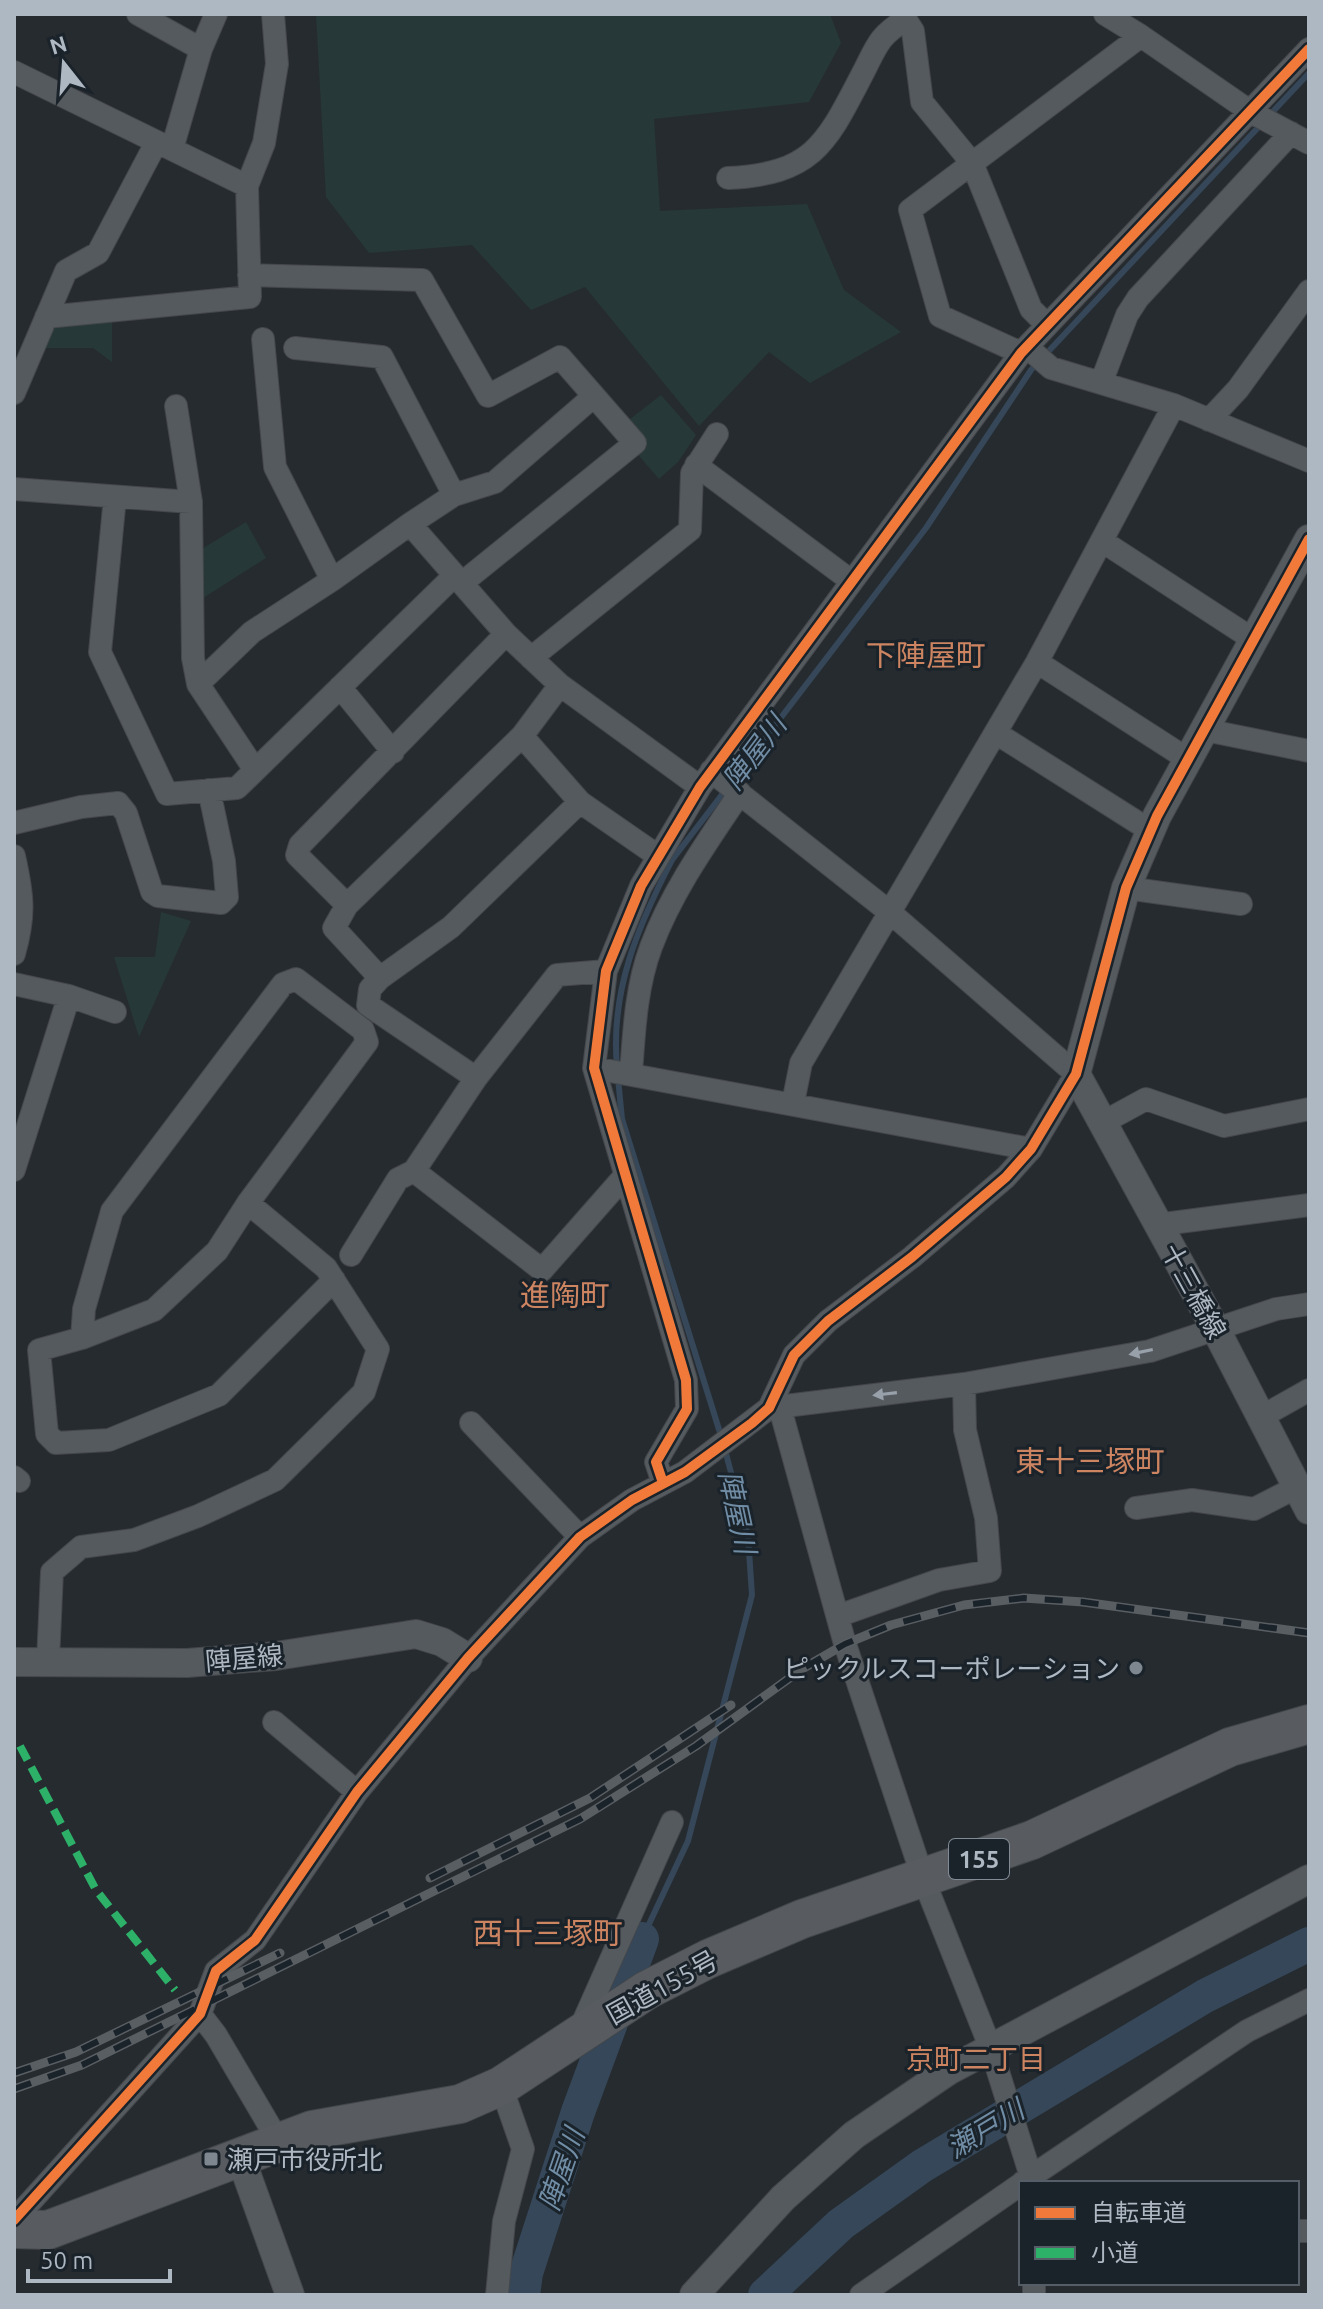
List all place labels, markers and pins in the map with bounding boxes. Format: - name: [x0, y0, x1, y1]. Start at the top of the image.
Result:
- place label: ピックルスコーポレーション: [783, 1654, 1120, 1683]
- marker: ピックルスコーポレーション: [1127, 1659, 1145, 1677]
- place label: 瀬戸市役所北: [227, 2145, 383, 2174]
- marker: 瀬戸市役所北: [202, 2150, 220, 2168]

